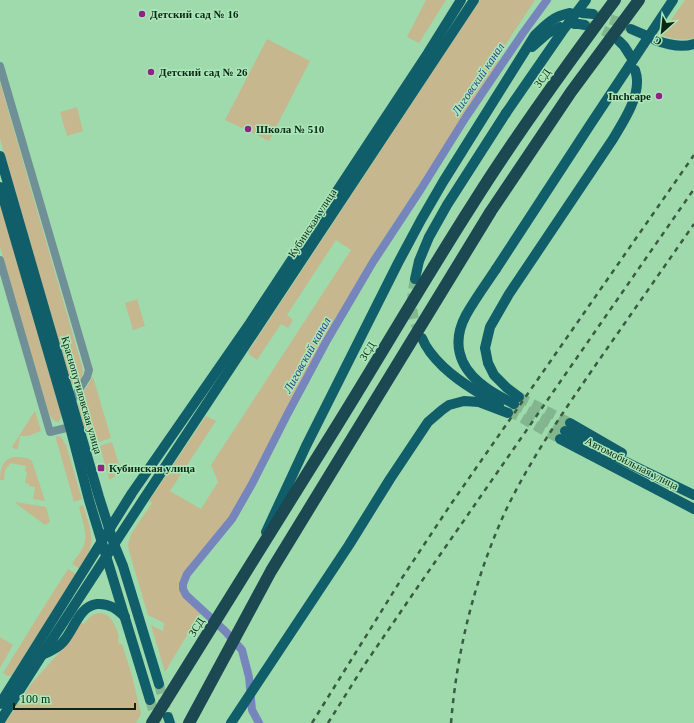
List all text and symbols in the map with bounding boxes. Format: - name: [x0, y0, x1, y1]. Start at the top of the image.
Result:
- place label: Детский сад № 16: [150, 8, 239, 20]
- marker: Детский сад № 16: [137, 9, 147, 19]
- north arrow: [642, 12, 682, 52]
- text: С: [651, 34, 664, 48]
- water label: Лиговский канал: [448, 40, 507, 119]
- place label: Детский сад № 26: [159, 66, 248, 78]
- street label: ЗСД: [531, 66, 553, 90]
- marker: Детский сад № 26: [146, 67, 156, 77]
- place label: Inchcape: [608, 90, 651, 102]
- marker: Inchcape: [654, 91, 664, 101]
- place label: Школа № 510: [256, 123, 325, 135]
- marker: Школа № 510: [243, 124, 253, 134]
- street label: Кубинская улица: [285, 186, 339, 259]
- water label: Лиговский канал: [280, 315, 334, 396]
- street label: Краснопутиловская улица: [59, 335, 105, 455]
- street label: ЗСД: [357, 339, 377, 363]
- street label: Автомобильная улица: [583, 434, 681, 492]
- place label: Кубинская улица: [109, 462, 196, 474]
- marker: Кубинская улица: [96, 463, 106, 473]
- street label: ЗСД: [186, 615, 207, 639]
- scale bar: [14, 685, 135, 711]
- text: 100 m: [20, 692, 51, 706]

